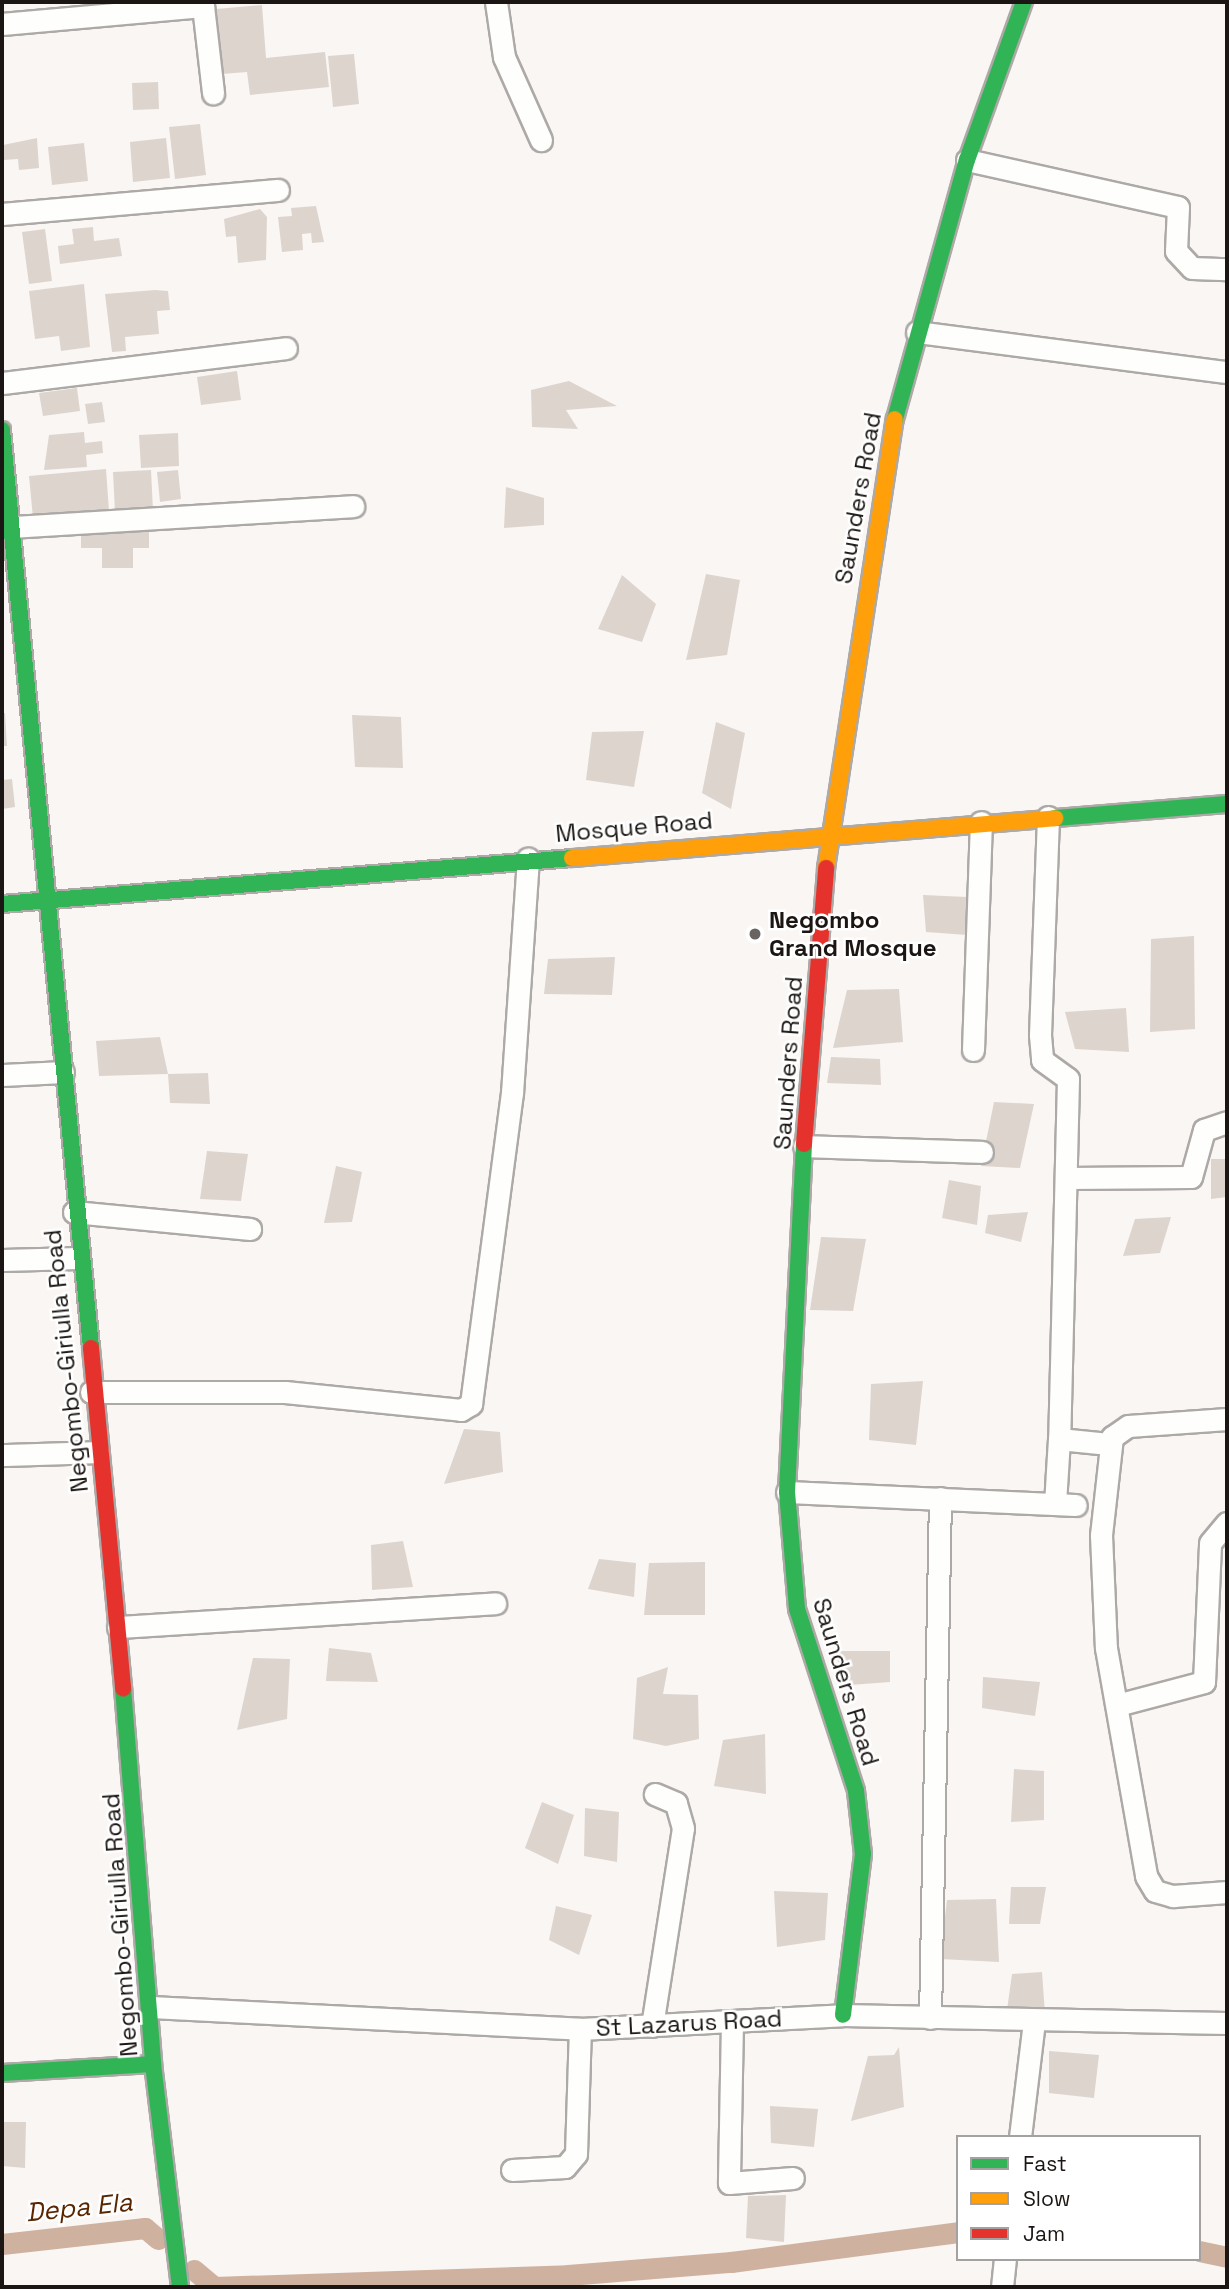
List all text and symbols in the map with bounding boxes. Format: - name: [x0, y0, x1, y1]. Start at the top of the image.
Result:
- street label: Saunders Road: [829, 410, 887, 586]
- street label: Mosque Road: [554, 806, 714, 848]
- place label: Negombo Grand Mosque: [769, 906, 937, 962]
- marker: Negombo Grand Mosque: [747, 926, 763, 942]
- street label: Saunders Road: [768, 975, 808, 1151]
- street label: Negombo-Giriulla Road: [38, 1228, 94, 1494]
- street label: Saunders Road: [807, 1595, 885, 1769]
- street label: Negombo-Giriulla Road: [96, 1792, 144, 2058]
- street label: St Lazarus Road: [595, 2004, 783, 2042]
- legend: [956, 2135, 1201, 2261]
- text: Fast: [1023, 2150, 1067, 2177]
- text: Slow: [1023, 2185, 1071, 2212]
- water label: Depa Ela: [24, 2187, 134, 2229]
- text: Jam: [1023, 2220, 1065, 2247]

